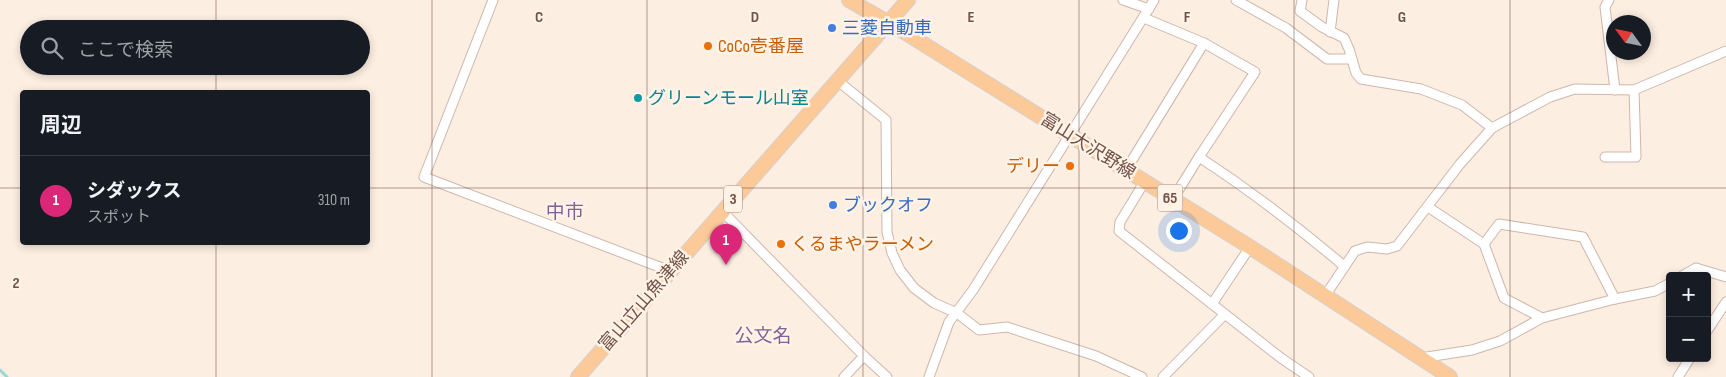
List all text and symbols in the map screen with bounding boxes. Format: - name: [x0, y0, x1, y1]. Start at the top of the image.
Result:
- text: C: [535, 8, 543, 27]
- text: D: [751, 8, 759, 27]
- text: E: [968, 8, 975, 27]
- text: F: [1184, 8, 1191, 27]
- text: G: [1398, 8, 1406, 27]
- north arrow: [1606, 15, 1651, 60]
- place label: 三菱自動車: [842, 18, 932, 39]
- search box: [20, 20, 370, 75]
- marker: 三菱自動車: [826, 22, 838, 34]
- icon: search: [38, 34, 66, 62]
- place label: CoCo壱番屋: [718, 36, 804, 57]
- text: ここで検索: [78, 39, 173, 62]
- marker: CoCo壱番屋: [702, 40, 714, 52]
- place label: グリーンモール山室: [648, 88, 809, 109]
- marker: グリーンモール山室: [632, 92, 644, 104]
- street label: 富山大沢野線: [1037, 108, 1139, 184]
- text: 周辺: [40, 113, 82, 138]
- place label: デリー: [1006, 156, 1060, 177]
- marker: デリー: [1064, 160, 1076, 172]
- text: シダックス: [87, 180, 181, 203]
- road number: 65: [1158, 184, 1182, 212]
- road number: 3: [724, 185, 742, 212]
- text: 1: [53, 191, 59, 210]
- text: 310 m: [318, 191, 350, 210]
- place label: ブックオフ: [843, 195, 933, 216]
- marker: ブックオフ: [827, 199, 839, 211]
- district label: 中市: [546, 201, 584, 224]
- text: スポット: [87, 208, 151, 227]
- your location: [1166, 218, 1192, 244]
- pin: 1: [710, 224, 742, 265]
- place label: くるまやラーメン: [791, 234, 934, 255]
- marker: くるまやラーメン: [775, 238, 787, 250]
- street label: 富山立山魚津線: [595, 247, 693, 355]
- map controls: [1666, 272, 1711, 362]
- button: +: [1666, 272, 1711, 317]
- text: 2: [12, 274, 20, 293]
- button: −: [1666, 317, 1711, 362]
- district label: 公文名: [734, 325, 792, 348]

